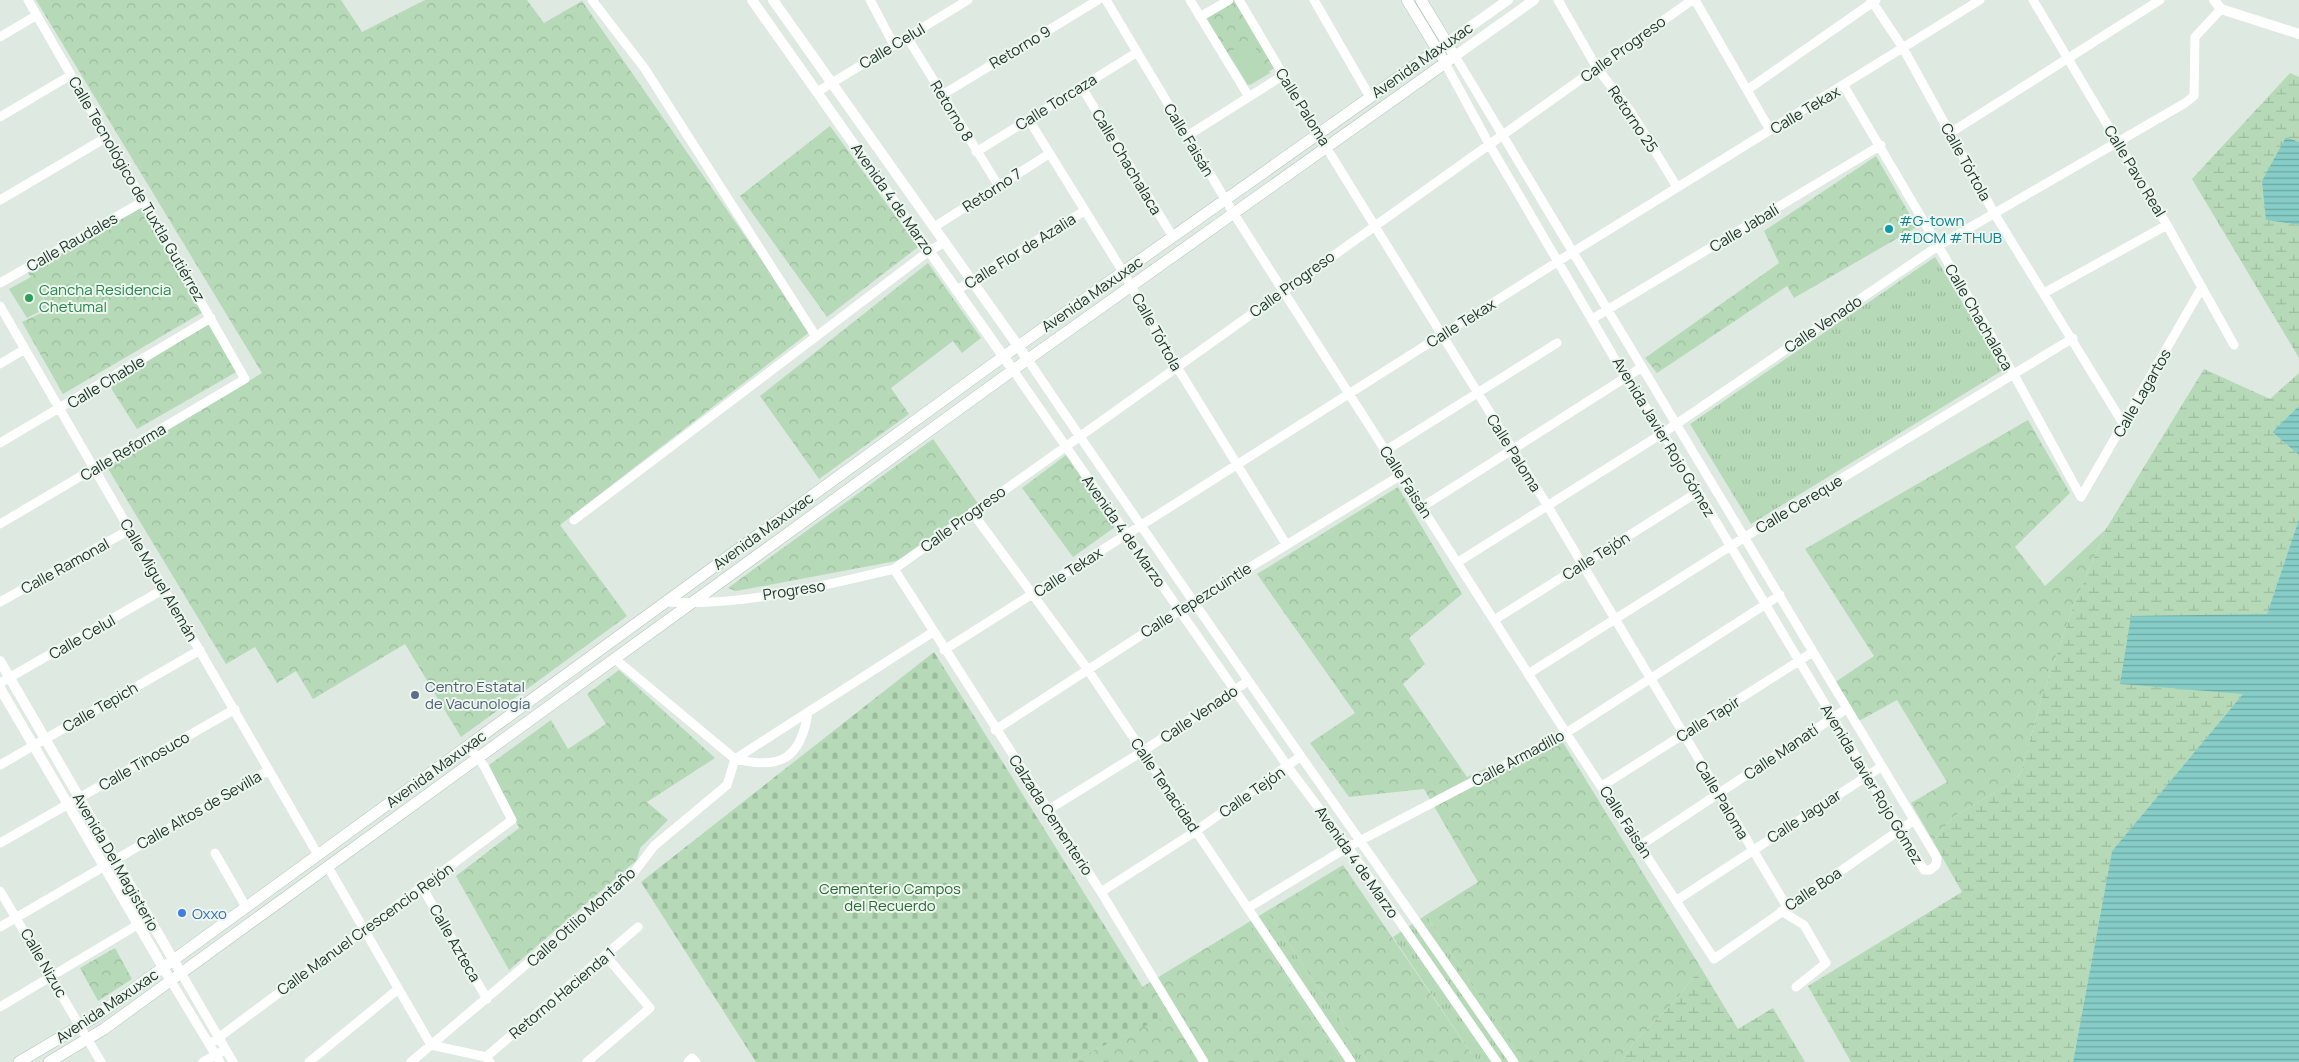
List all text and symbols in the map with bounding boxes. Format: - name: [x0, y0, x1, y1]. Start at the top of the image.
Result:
- street label: Calle Progreso: [1576, 11, 1670, 87]
- street label: Avenida Maxuxac: [1367, 17, 1477, 103]
- street label: Calle Celul: [855, 18, 929, 74]
- street label: Retorno 9: [985, 20, 1055, 74]
- street label: Calle Paloma: [1271, 64, 1335, 150]
- street label: Calle Torcaza: [1011, 69, 1101, 135]
- street label: Calle Tecnológico de Tuxtla Gutiérrez: [64, 73, 210, 305]
- street label: Retorno 8: [926, 77, 978, 145]
- street label: Calle Tekax: [1766, 81, 1844, 139]
- street label: Retorno 25: [1603, 82, 1663, 156]
- street label: Calle Faisán: [1159, 99, 1219, 181]
- street label: Calle Chachalaca: [1087, 105, 1167, 219]
- street label: Calle Tórtola: [1936, 119, 1996, 205]
- street label: Calle Pavo Real: [2099, 121, 2171, 221]
- street label: Avenida 4 de Marzo: [846, 139, 940, 259]
- street label: Retorno 7: [958, 163, 1026, 217]
- street label: Calle Jabalí: [1705, 199, 1783, 257]
- street label: Calle Raudales: [23, 207, 121, 277]
- street label: Calle Flor de Azalia: [960, 208, 1080, 294]
- place label: #G-town #DCM #THUB: [1899, 210, 2002, 248]
- marker: #G-town #DCM #THUB: [1883, 223, 1895, 235]
- street label: Calle Progreso: [1245, 246, 1339, 322]
- street label: Avenida Maxuxac: [1037, 251, 1147, 337]
- street label: Calle Chachalaca: [1940, 260, 2018, 374]
- place label: Cancha Residencia Chetumal: [39, 279, 171, 317]
- street label: Calle Tórtola: [1127, 289, 1187, 375]
- street label: Calle Venado: [1780, 290, 1866, 358]
- marker: Cancha Residencia Chetumal: [23, 292, 35, 304]
- street label: Calle Tekax: [1422, 293, 1500, 353]
- street label: Calle Lagartos: [2108, 345, 2176, 441]
- street label: Calle Chable: [63, 350, 149, 413]
- street label: Avenida Javier Rojo Gómez: [1608, 353, 1720, 521]
- street label: Calle Paloma: [1482, 410, 1546, 496]
- street label: Calle Reforma: [76, 418, 170, 486]
- street label: Calle Faisán: [1375, 442, 1437, 522]
- street label: Calle Cereque: [1752, 470, 1847, 538]
- street label: Avenida 4 de Marzo: [1077, 471, 1171, 591]
- street label: Calle Progreso: [916, 481, 1010, 557]
- street label: Avenida Maxuxac: [709, 487, 817, 575]
- street label: Calle Miguel Alemán: [115, 515, 203, 645]
- street label: Calle Tejón: [1558, 527, 1634, 585]
- street label: Calle Ramonal: [17, 533, 113, 599]
- street label: Calle Tekax: [1030, 542, 1107, 602]
- street label: Calle Tepezcuintle: [1137, 557, 1256, 643]
- street label: Progreso: [761, 575, 827, 605]
- street label: Calle Celul: [45, 610, 119, 664]
- place label: Centro Estatal de Vacunología: [425, 676, 530, 714]
- street label: Calle Tepich: [58, 677, 142, 737]
- street label: Calle Venado: [1156, 680, 1242, 748]
- marker: Centro Estatal de Vacunología: [409, 689, 421, 701]
- street label: Calle Tapir: [1672, 691, 1745, 747]
- street label: Avenida Javier Rojo Gómez: [1816, 700, 1928, 868]
- street label: Calle Manatí: [1740, 719, 1823, 785]
- street label: Avenida Maxuxac: [382, 725, 490, 813]
- street label: Calle Armadillo: [1468, 725, 1568, 791]
- street label: Calle Tihosuco: [95, 726, 193, 796]
- street label: Calle Tenacidad: [1126, 734, 1204, 836]
- street label: Calzada Cementerio: [1004, 750, 1098, 880]
- street label: Calle Paloma: [1690, 757, 1754, 843]
- street label: Calle Tejón: [1215, 762, 1289, 822]
- street label: Calle Altos de Sevilla: [133, 766, 265, 854]
- street label: Calle Faisán: [1595, 782, 1657, 862]
- street label: Calle Jaguar: [1763, 784, 1846, 848]
- street label: Avenida Del Magisterio: [68, 789, 164, 935]
- street label: Avenida 4 de Marzo: [1310, 802, 1404, 922]
- street label: Calle Manuel Crescencio Rejón: [273, 858, 457, 1000]
- street label: Calle Otilio Montaño: [522, 862, 640, 972]
- street label: Calle Boa: [1780, 862, 1846, 916]
- park label: Cementerio Campos del Recuerdo: [819, 878, 961, 916]
- street label: Calle Azteca: [424, 900, 486, 986]
- place label: Oxxo: [192, 903, 227, 924]
- marker: Oxxo: [176, 907, 188, 919]
- street label: Calle Nizuc: [16, 925, 72, 1001]
- street label: Retorno Hacienda 1: [504, 942, 620, 1044]
- street label: Avenida Maxuxac: [52, 964, 162, 1048]

